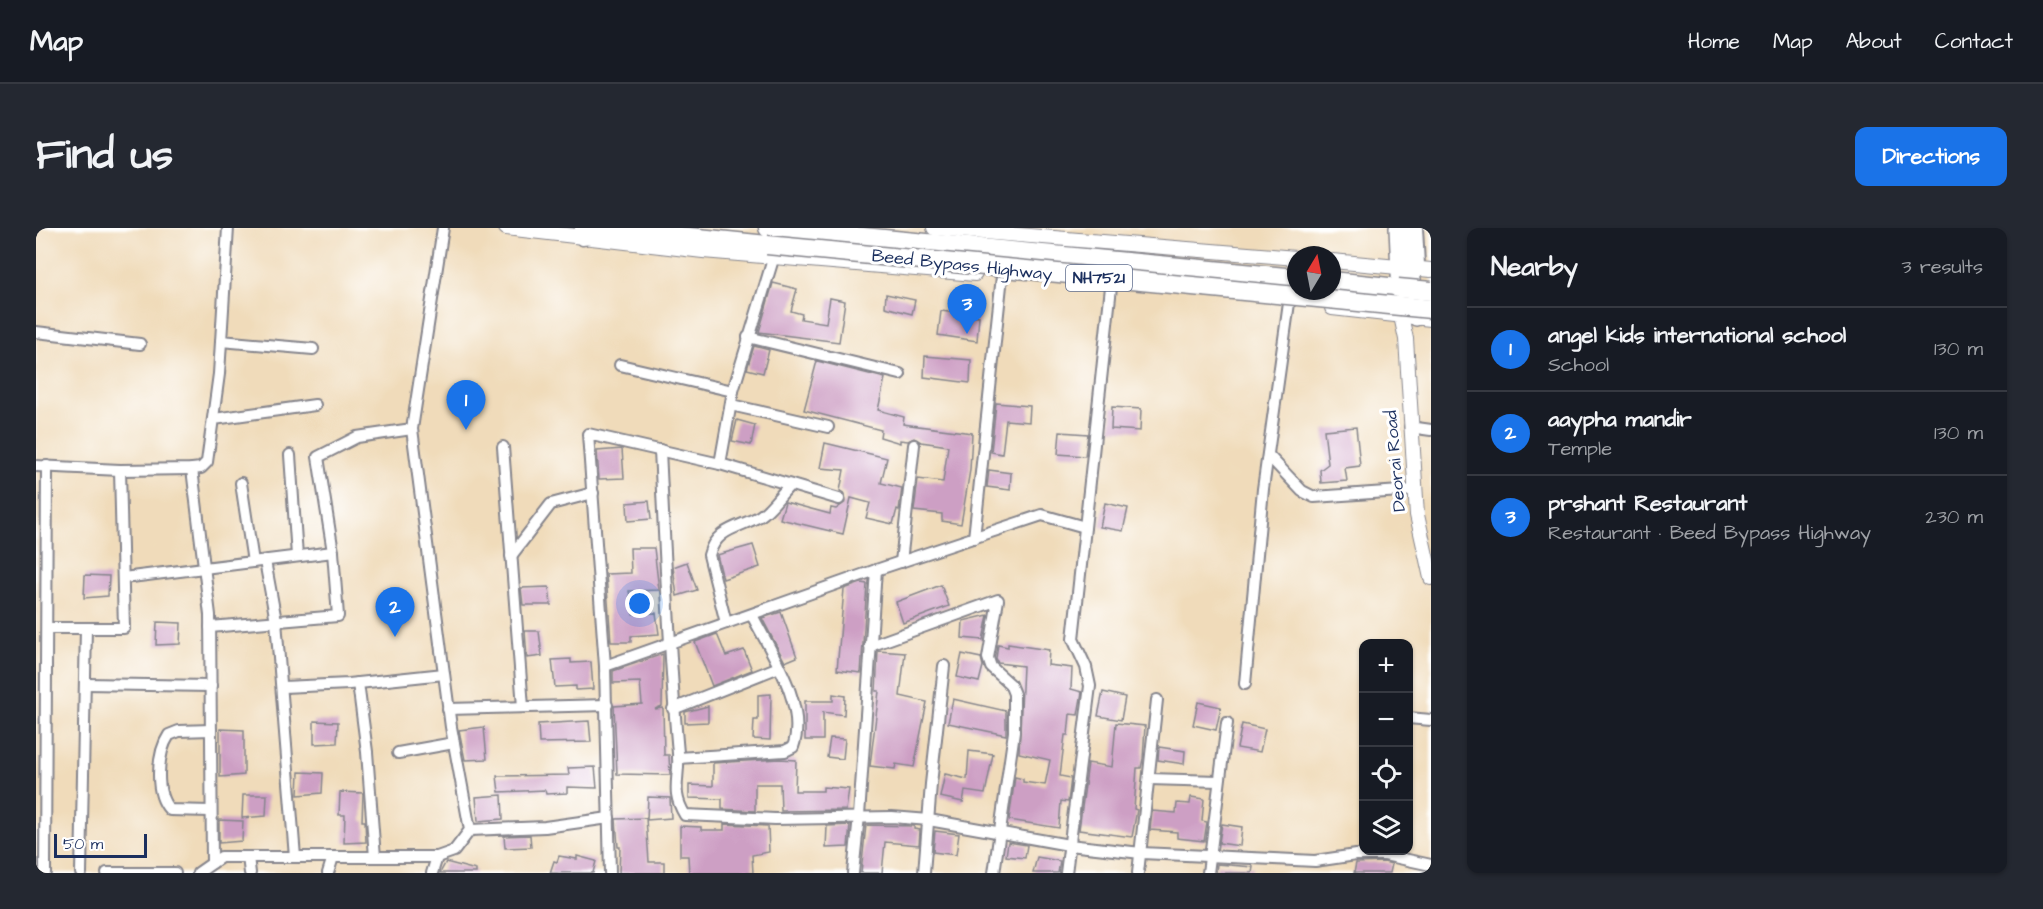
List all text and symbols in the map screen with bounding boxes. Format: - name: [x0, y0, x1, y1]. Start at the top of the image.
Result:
- text: Map: [30, 22, 83, 61]
- text: Home: [1688, 27, 1740, 56]
- text: Map: [1773, 27, 1813, 56]
- text: About: [1846, 27, 1902, 56]
- text: Contact: [1935, 27, 2013, 56]
- text: Find us: [36, 127, 173, 185]
- button: Directions: [1855, 127, 2007, 186]
- street label: Beed Bypass Highway: [870, 243, 1054, 288]
- north arrow: [1287, 246, 1341, 300]
- text: Nearby: [1491, 249, 1578, 285]
- text: 3 results: [1901, 253, 1983, 281]
- road number: NH752I: [1066, 265, 1132, 291]
- pin: 3: [948, 285, 986, 334]
- text: angel kids international school: [1548, 320, 1846, 351]
- text: 1: [1509, 335, 1512, 363]
- text: 130 m: [1934, 335, 1983, 363]
- text: School: [1548, 351, 1609, 379]
- pin: 1: [446, 380, 486, 430]
- text: aaypha mandir: [1548, 404, 1692, 435]
- street label: Deorai Road: [1378, 409, 1412, 513]
- text: 2: [1505, 419, 1516, 447]
- text: 130 m: [1934, 419, 1983, 447]
- text: Temple: [1548, 435, 1612, 463]
- text: prshant Restaurant: [1548, 488, 1747, 519]
- text: 3: [1505, 503, 1516, 531]
- text: 230 m: [1925, 503, 1983, 531]
- text: Restaurant · Beed Bypass Highway: [1548, 519, 1871, 547]
- pin: 2: [376, 588, 414, 637]
- your location: [625, 589, 654, 618]
- map controls: [1359, 639, 1413, 855]
- button: +: [1359, 639, 1413, 693]
- button: −: [1359, 693, 1413, 747]
- button: locate: [1359, 747, 1413, 801]
- button: layers: [1359, 801, 1413, 855]
- scale bar: [54, 831, 147, 858]
- text: 50 m: [63, 833, 103, 855]

